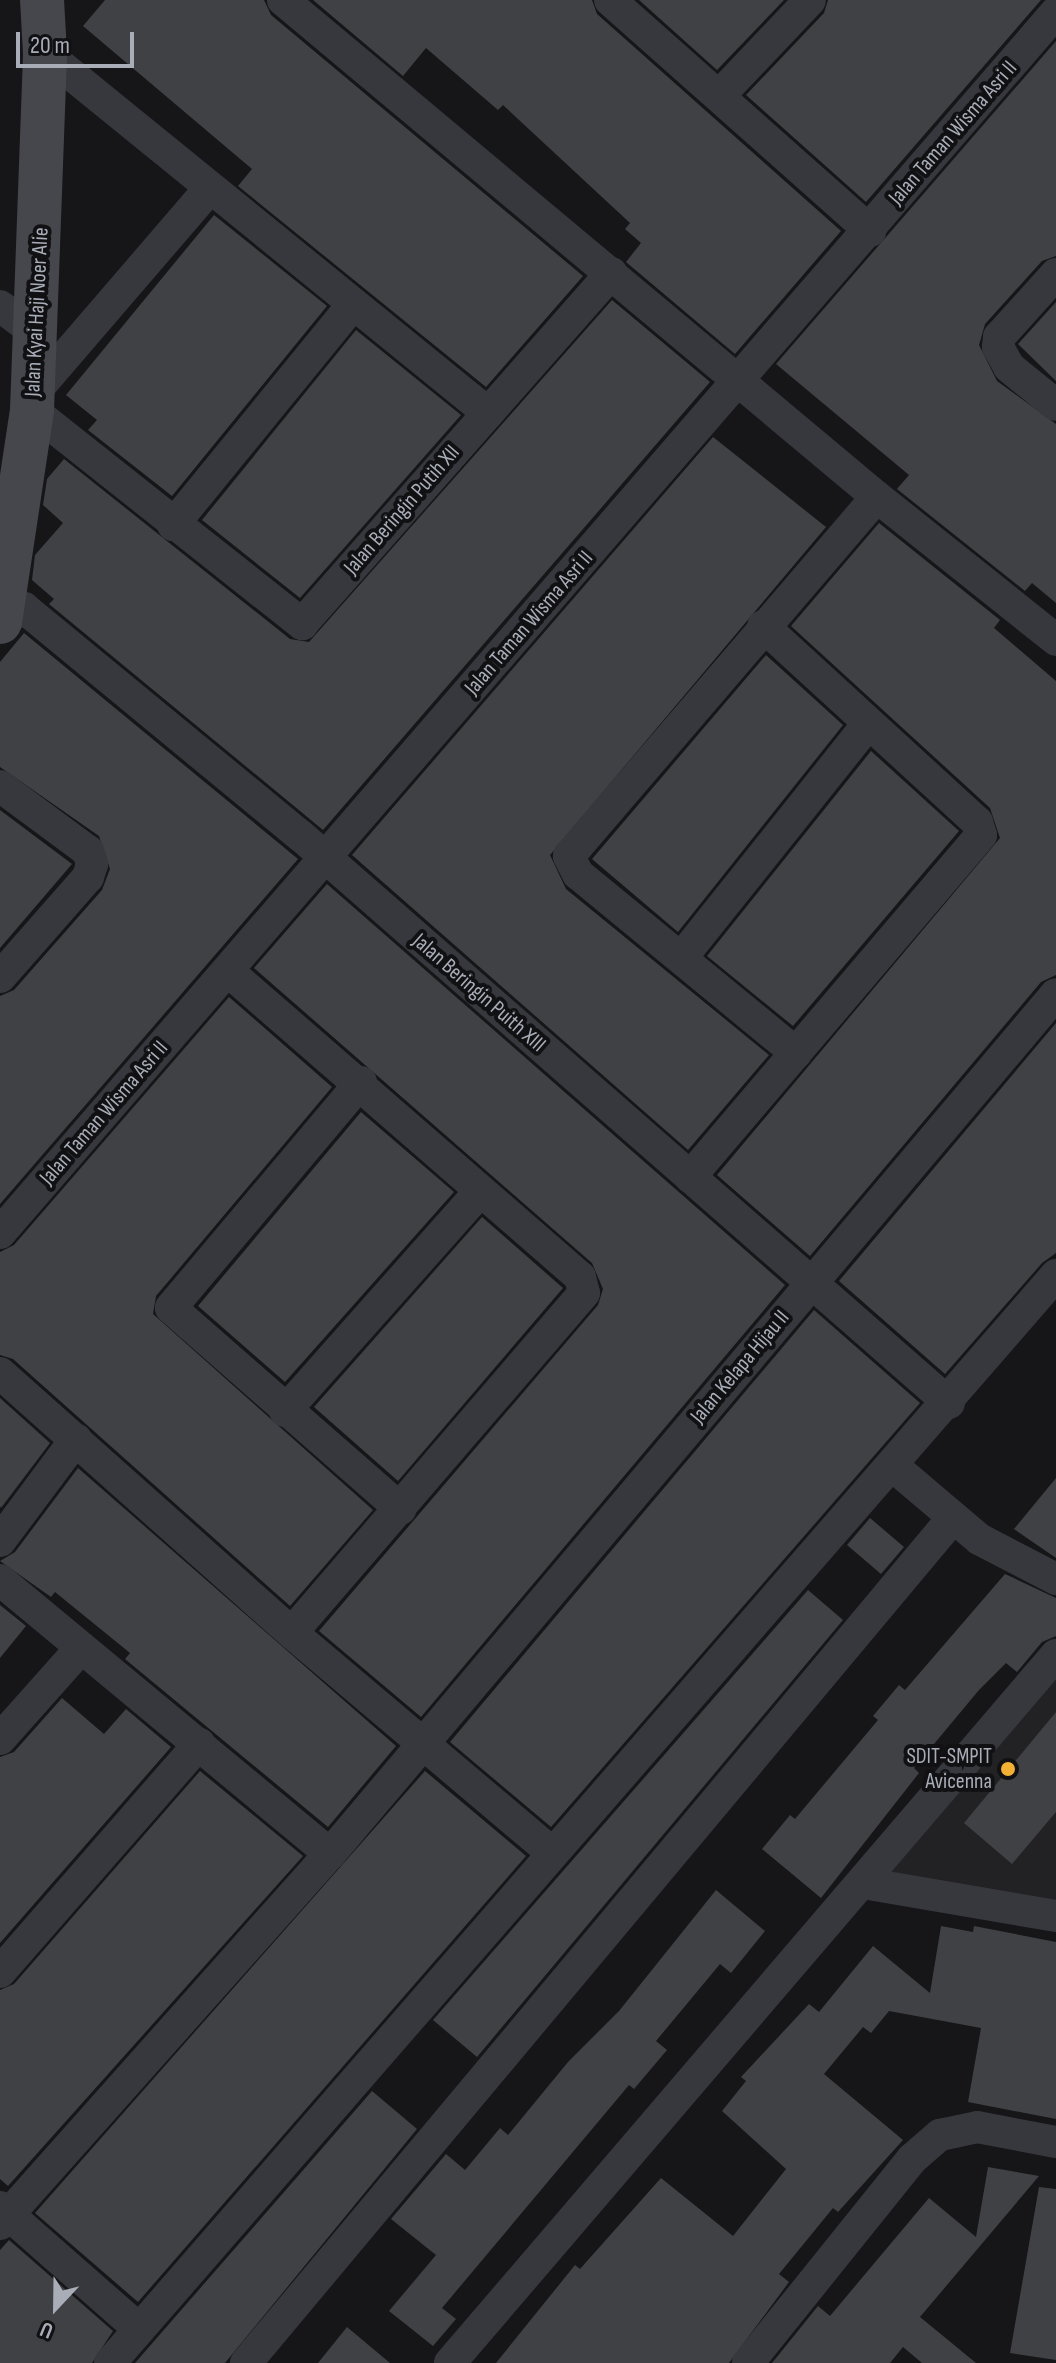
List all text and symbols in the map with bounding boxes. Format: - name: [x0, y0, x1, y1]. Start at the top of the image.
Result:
- scale bar: [20, 16, 138, 66]
- text: 20 m: [30, 31, 70, 60]
- street label: Jalan Taman Wisma Asri II: [883, 55, 1023, 211]
- street label: Jalan Kyai Haji Noer Alie: [19, 227, 55, 397]
- street label: Jalan Beringin Putih XII: [339, 440, 465, 580]
- street label: Jalan Taman Wisma Asri II: [459, 545, 599, 701]
- street label: Jalan Beringin Puith XIII: [407, 928, 551, 1058]
- street label: Jalan Taman Wisma Asri II: [34, 1035, 174, 1191]
- street label: Jalan Kelapa Hijau II: [685, 1305, 795, 1429]
- place label: SDIT-SMPIT Avicenna: [906, 1743, 992, 1794]
- marker: SDIT-SMPIT Avicenna: [999, 1760, 1017, 1778]
- north arrow: [16, 2267, 96, 2347]
- text: U: [36, 2315, 57, 2344]

